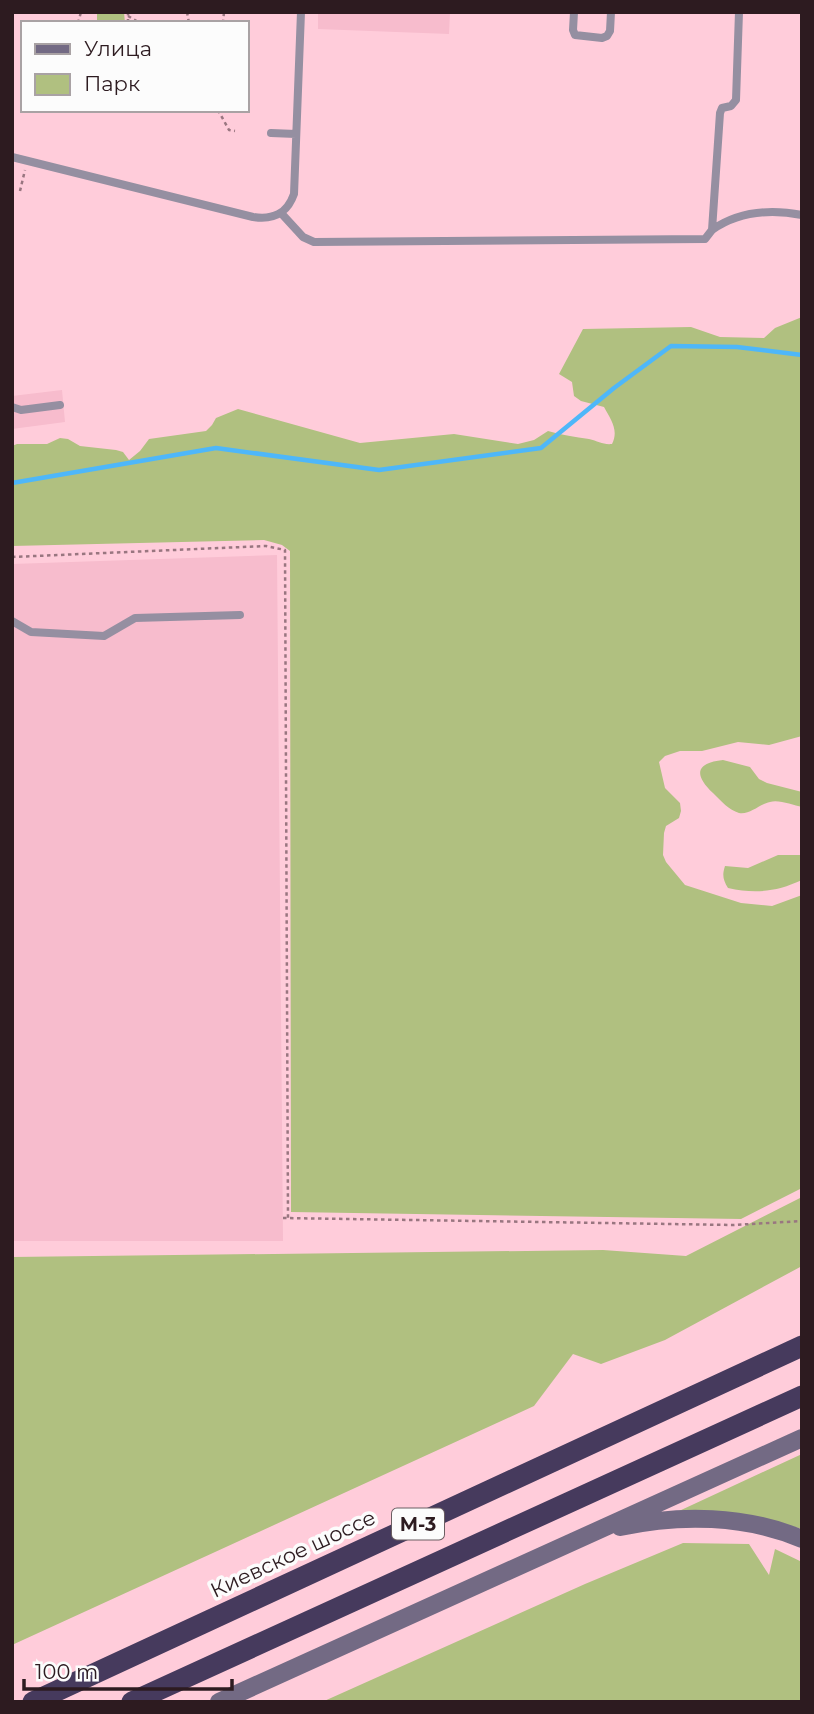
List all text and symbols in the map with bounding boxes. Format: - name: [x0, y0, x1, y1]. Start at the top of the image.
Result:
- legend: [21, 21, 248, 112]
- text: Улица: [84, 36, 152, 61]
- text: Парк: [84, 71, 140, 96]
- street label: Киевское шоссе: [206, 1504, 379, 1603]
- road number: М-3: [392, 1508, 444, 1540]
- scale bar: [24, 1648, 233, 1692]
- text: 100 m: [35, 1659, 98, 1684]

